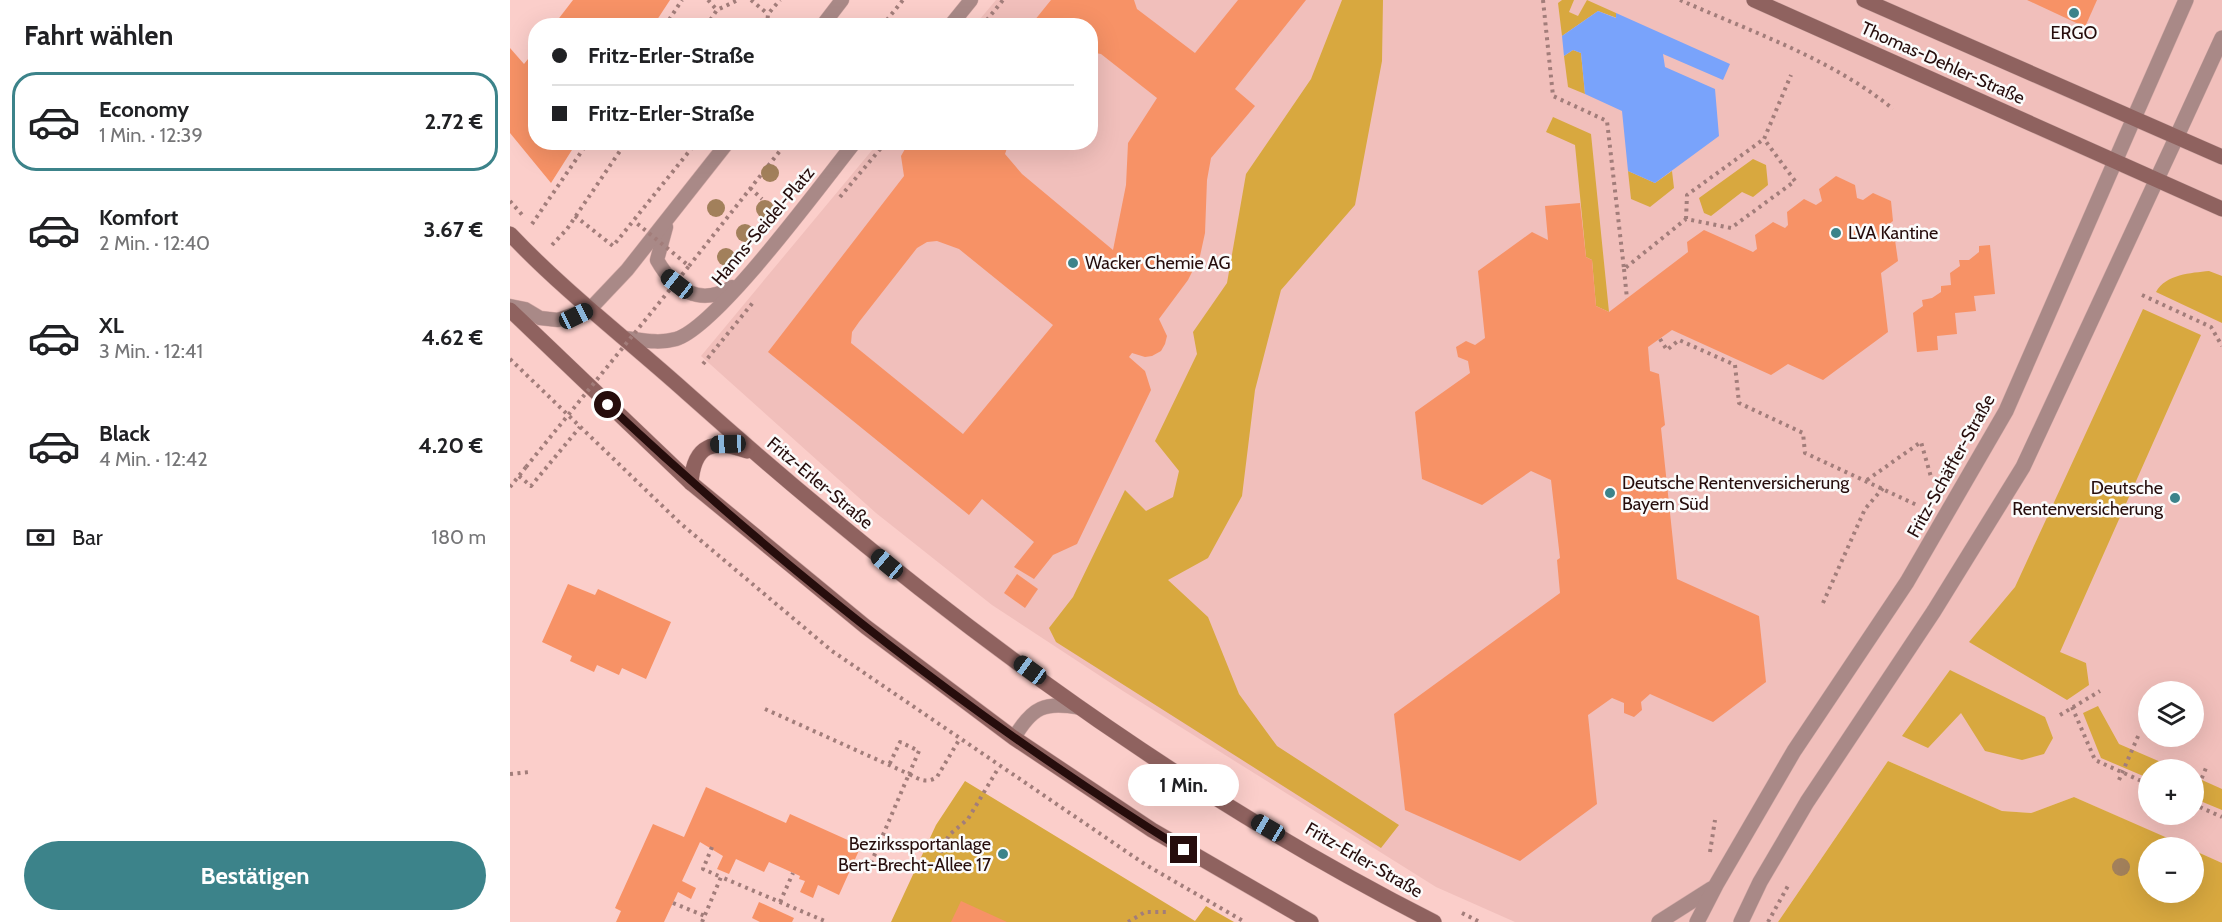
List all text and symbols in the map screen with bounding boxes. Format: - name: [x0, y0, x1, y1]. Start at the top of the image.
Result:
- marker: ERGO: [2067, 6, 2081, 20]
- street label: Thomas-Dehler-Straße: [1858, 17, 2028, 109]
- text: Fahrt wählen: [24, 19, 173, 52]
- place label: ERGO: [2051, 22, 2098, 44]
- text: Fritz-Erler-Straße: [588, 42, 754, 69]
- icon: car: [27, 95, 81, 149]
- text: Economy: [99, 96, 189, 123]
- text: Fritz-Erler-Straße: [588, 100, 754, 127]
- text: 2.72 €: [425, 108, 483, 135]
- text: 1 Min. · 12:39: [99, 123, 203, 147]
- street label: Hanns-Seidel-Platz: [707, 162, 819, 290]
- icon: car: [27, 203, 81, 257]
- text: Komfort: [99, 204, 178, 231]
- text: 3.67 €: [424, 216, 483, 243]
- place label: LVA Kantine: [1848, 222, 1938, 244]
- marker: LVA Kantine: [1829, 226, 1843, 240]
- text: 2 Min. · 12:40: [99, 231, 210, 255]
- place label: Wacker Chemie AG: [1085, 252, 1231, 274]
- marker: Wacker Chemie AG: [1066, 256, 1080, 270]
- car: [657, 266, 697, 302]
- car: [556, 300, 596, 332]
- icon: car: [27, 311, 81, 365]
- text: XL: [99, 312, 124, 339]
- text: 4.62 €: [421, 324, 483, 351]
- text: 3 Min. · 12:41: [99, 339, 203, 363]
- route start: [594, 391, 621, 418]
- street label: Fritz-Schäffer-Straße: [1902, 391, 2000, 541]
- icon: car: [27, 419, 81, 473]
- text: Black: [99, 420, 150, 447]
- text: 4.20 €: [418, 432, 483, 459]
- street label: Fritz-Erler-Straße: [763, 432, 877, 534]
- car: [710, 434, 746, 454]
- text: 4 Min. · 12:42: [99, 447, 208, 471]
- place label: Deutsche Rentenversicherung Bayern Süd: [1622, 472, 1850, 515]
- place label: Deutsche Rentenversicherung: [2012, 477, 2164, 520]
- marker: Deutsche Rentenversicherung Bayern Süd: [1603, 486, 1617, 500]
- marker: Deutsche Rentenversicherung: [2168, 491, 2182, 505]
- icon: cash: [24, 521, 57, 554]
- text: Bar: [72, 524, 103, 551]
- text: 180 m: [431, 525, 486, 549]
- car: [867, 546, 907, 582]
- car: [1010, 652, 1050, 688]
- map controls: [2138, 681, 2204, 903]
- button: layers: [2138, 681, 2204, 747]
- button: +: [2138, 759, 2204, 825]
- callout: 1 Min.: [1128, 763, 1240, 805]
- text: 1 Min.: [1159, 773, 1208, 797]
- car: [1248, 811, 1288, 845]
- street label: Fritz-Erler-Straße: [1302, 818, 1426, 902]
- place label: Bezirkssportanlage Bert-Brecht-Allee 17: [838, 833, 991, 876]
- route end: [1170, 836, 1197, 863]
- button: −: [2138, 837, 2204, 903]
- button: Bestätigen: [24, 841, 486, 910]
- marker: Bezirkssportanlage Bert-Brecht-Allee 17: [996, 847, 1010, 861]

